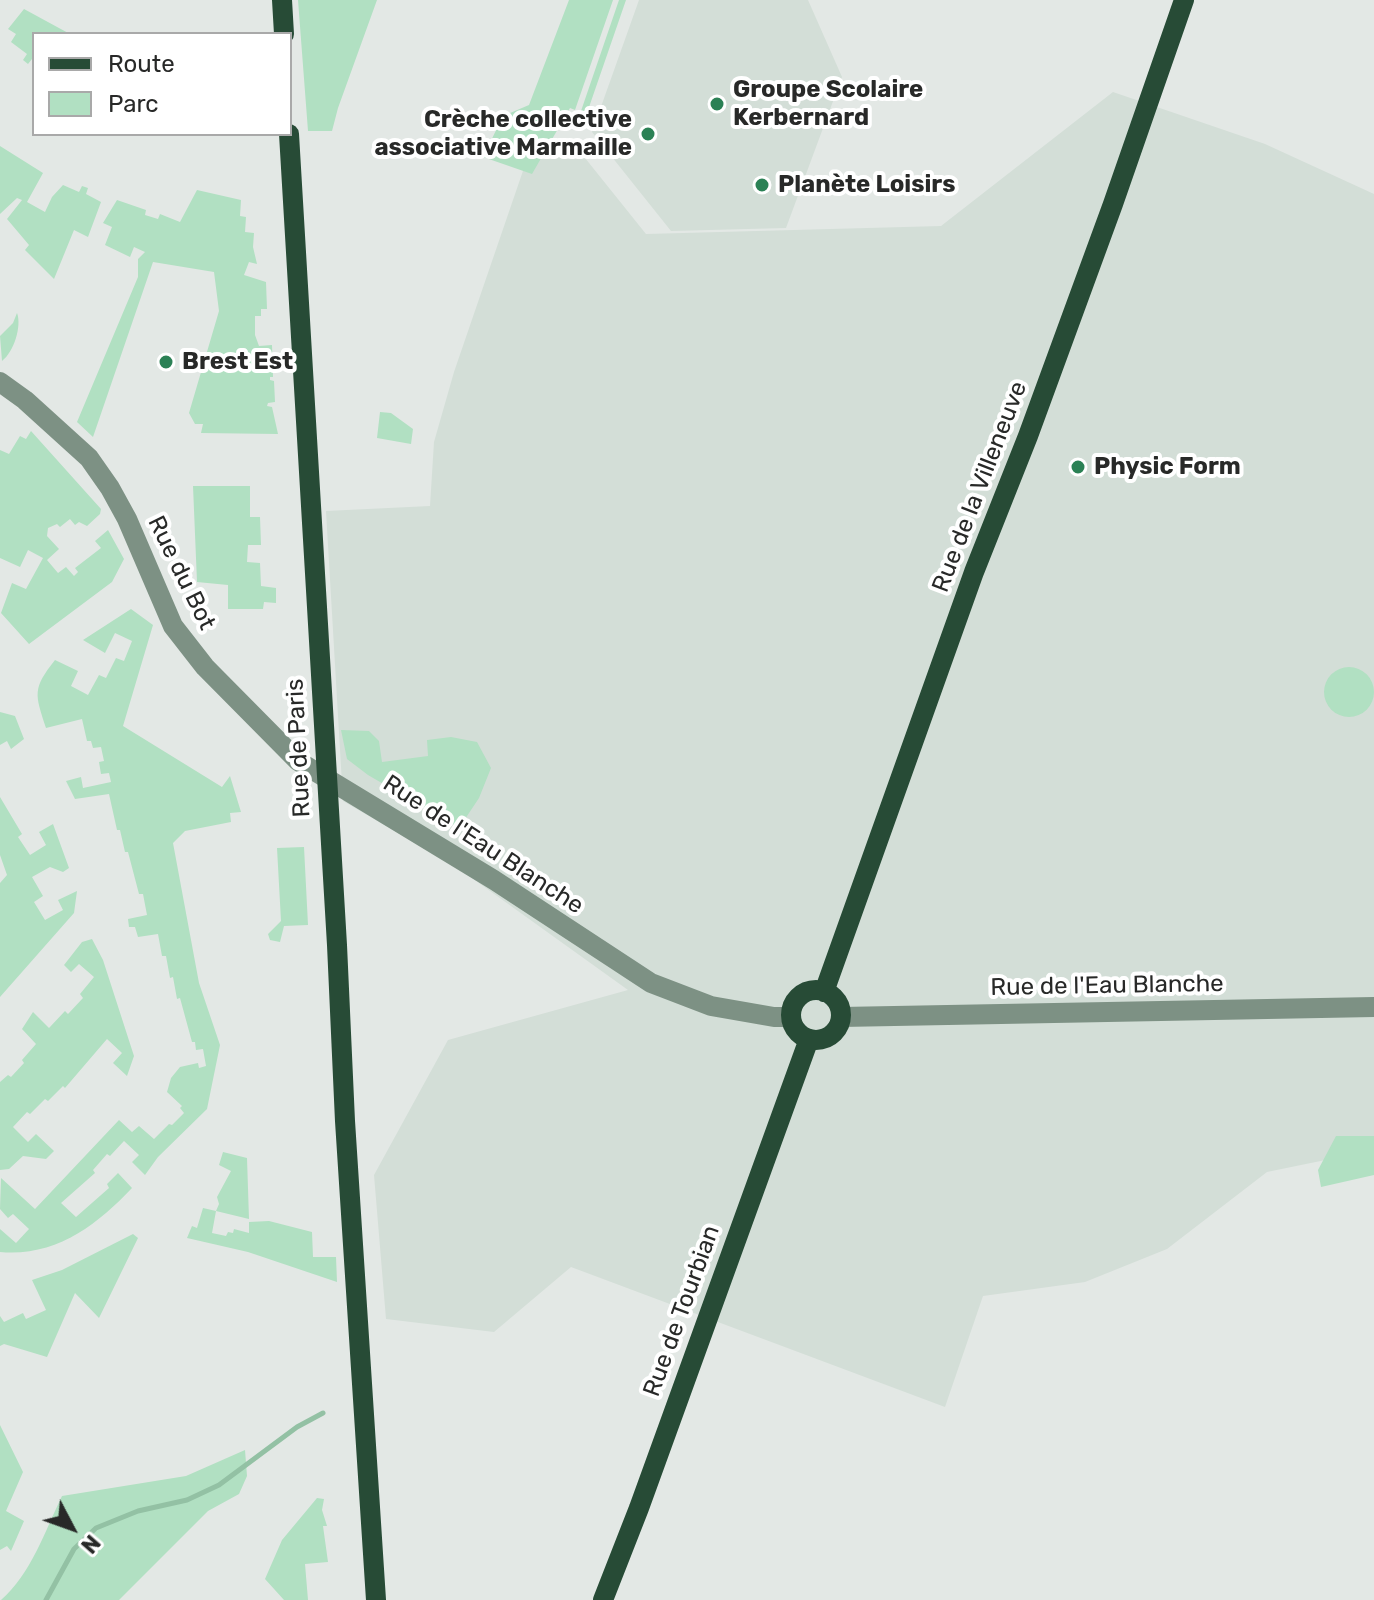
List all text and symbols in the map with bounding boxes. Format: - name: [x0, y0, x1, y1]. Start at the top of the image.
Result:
- legend: [32, 32, 292, 136]
- text: Route: [108, 50, 175, 78]
- place label: Groupe Scolaire Kerbernard: [733, 76, 923, 132]
- text: Parc: [108, 90, 159, 118]
- marker: Groupe Scolaire Kerbernard: [708, 95, 726, 113]
- place label: Crèche collective associative Marmaille: [374, 106, 632, 162]
- marker: Crèche collective associative Marmaille: [639, 125, 657, 143]
- place label: Planète Loisirs: [778, 171, 956, 199]
- marker: Planète Loisirs: [753, 176, 771, 194]
- place label: Brest Est: [182, 348, 293, 376]
- marker: Brest Est: [157, 353, 175, 371]
- street label: Rue de la Villeneuve: [927, 378, 1033, 596]
- place label: Physic Form: [1094, 453, 1241, 481]
- marker: Physic Form: [1069, 458, 1087, 476]
- street label: Rue du Bot: [141, 511, 221, 635]
- street label: Rue de Paris: [281, 678, 317, 818]
- street label: Rue de l'Eau Blanche: [377, 769, 589, 921]
- street label: Rue de l'Eau Blanche: [990, 970, 1224, 1002]
- street label: Rue de Tourbian: [638, 1222, 726, 1400]
- north arrow: [32, 1488, 112, 1568]
- text: N: [75, 1529, 106, 1559]

